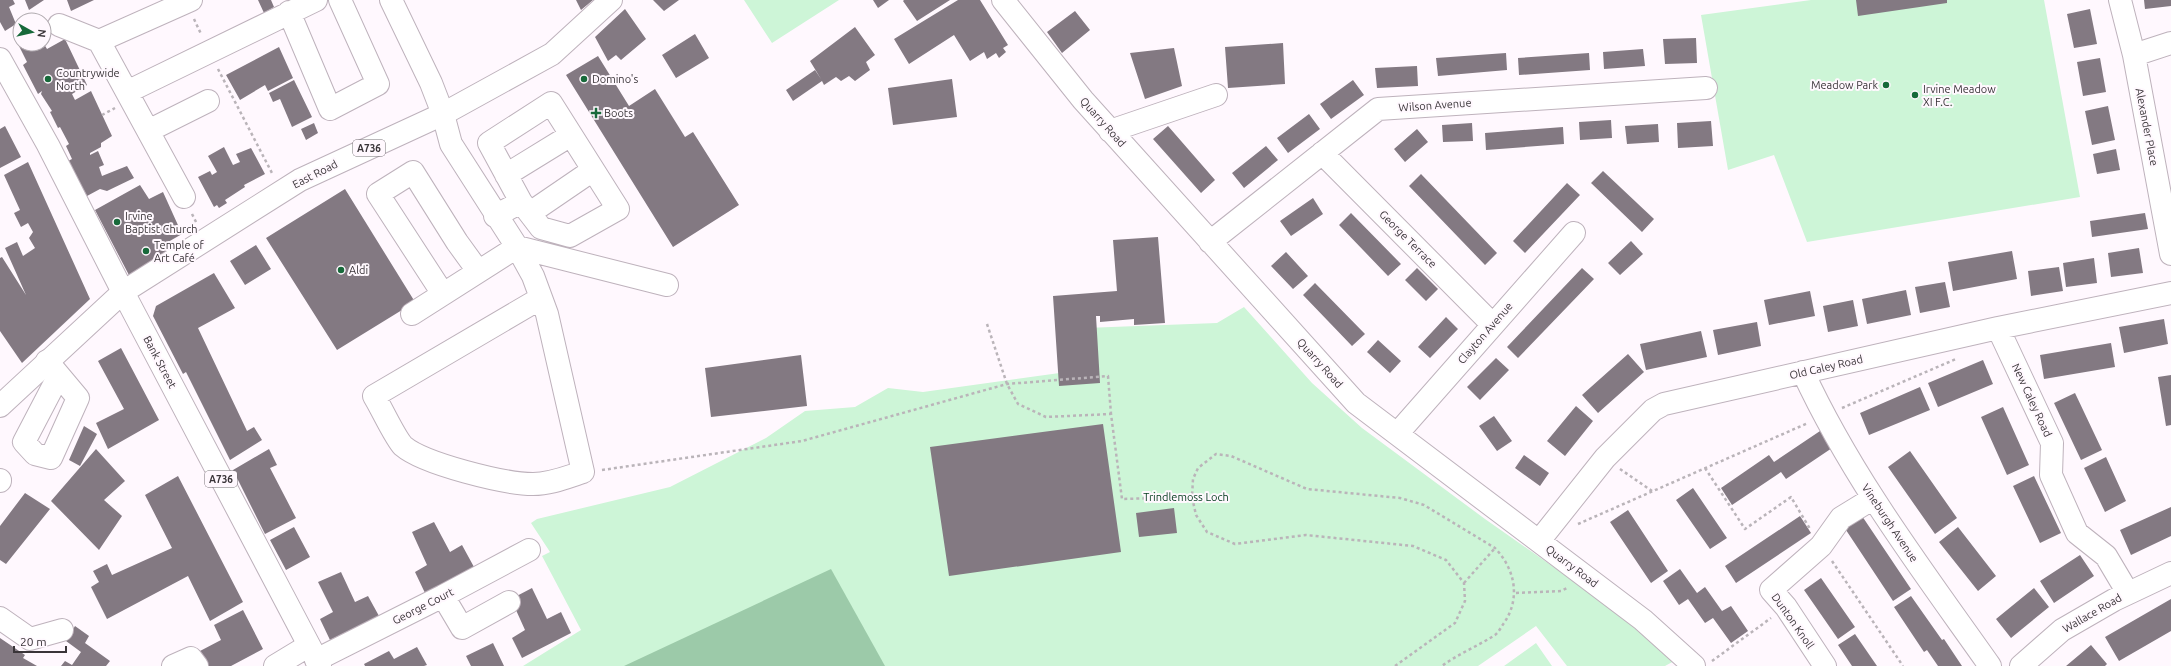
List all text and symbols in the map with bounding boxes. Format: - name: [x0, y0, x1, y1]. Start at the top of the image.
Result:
- north arrow: [12, 12, 52, 52]
- text: N: [35, 28, 48, 38]
- place label: Countrywide North: [56, 67, 120, 92]
- place label: Domino's: [592, 73, 639, 85]
- marker: Countrywide North: [43, 74, 53, 84]
- marker: Domino's: [579, 74, 589, 84]
- place label: Meadow Park: [1811, 79, 1878, 91]
- marker: Meadow Park: [1881, 80, 1891, 90]
- place label: Irvine Meadow XI F.C.: [1923, 83, 1996, 108]
- street label: Alexander Place: [2134, 87, 2160, 167]
- marker: Irvine Meadow XI F.C.: [1910, 90, 1920, 100]
- street label: Quarry Road: [1078, 95, 1128, 149]
- street label: Wilson Avenue: [1398, 96, 1472, 114]
- place label: Boots: [604, 107, 633, 119]
- marker: Boots: [591, 108, 601, 118]
- road number: A736: [353, 140, 385, 156]
- street label: East Road: [291, 158, 339, 190]
- street label: George Terrace: [1377, 208, 1439, 270]
- place label: Irvine Baptist Church: [125, 210, 198, 235]
- marker: Irvine Baptist Church: [112, 217, 122, 227]
- place label: Temple of Art Café: [154, 239, 204, 264]
- marker: Temple of Art Café: [141, 246, 151, 256]
- place label: Aldi: [349, 264, 368, 276]
- marker: Aldi: [336, 265, 346, 275]
- street label: Clayton Avenue: [1455, 300, 1515, 366]
- street label: Bank Street: [141, 334, 179, 391]
- street label: Quarry Road: [1295, 336, 1345, 390]
- street label: Old Caley Road: [1788, 353, 1864, 381]
- street label: New Caley Road: [2010, 361, 2054, 439]
- road number: A736: [205, 471, 237, 487]
- street label: Vineburgh Avenue: [1859, 482, 1921, 564]
- park label: Trindlemoss Loch: [1143, 491, 1229, 503]
- street label: Quarry Road: [1544, 542, 1600, 590]
- street label: George Court: [391, 585, 456, 627]
- street label: Dunton Knoll: [1769, 591, 1817, 651]
- street label: Wallace Road: [2060, 591, 2124, 635]
- scale bar: [14, 628, 66, 654]
- text: 20 m: [20, 635, 47, 648]

